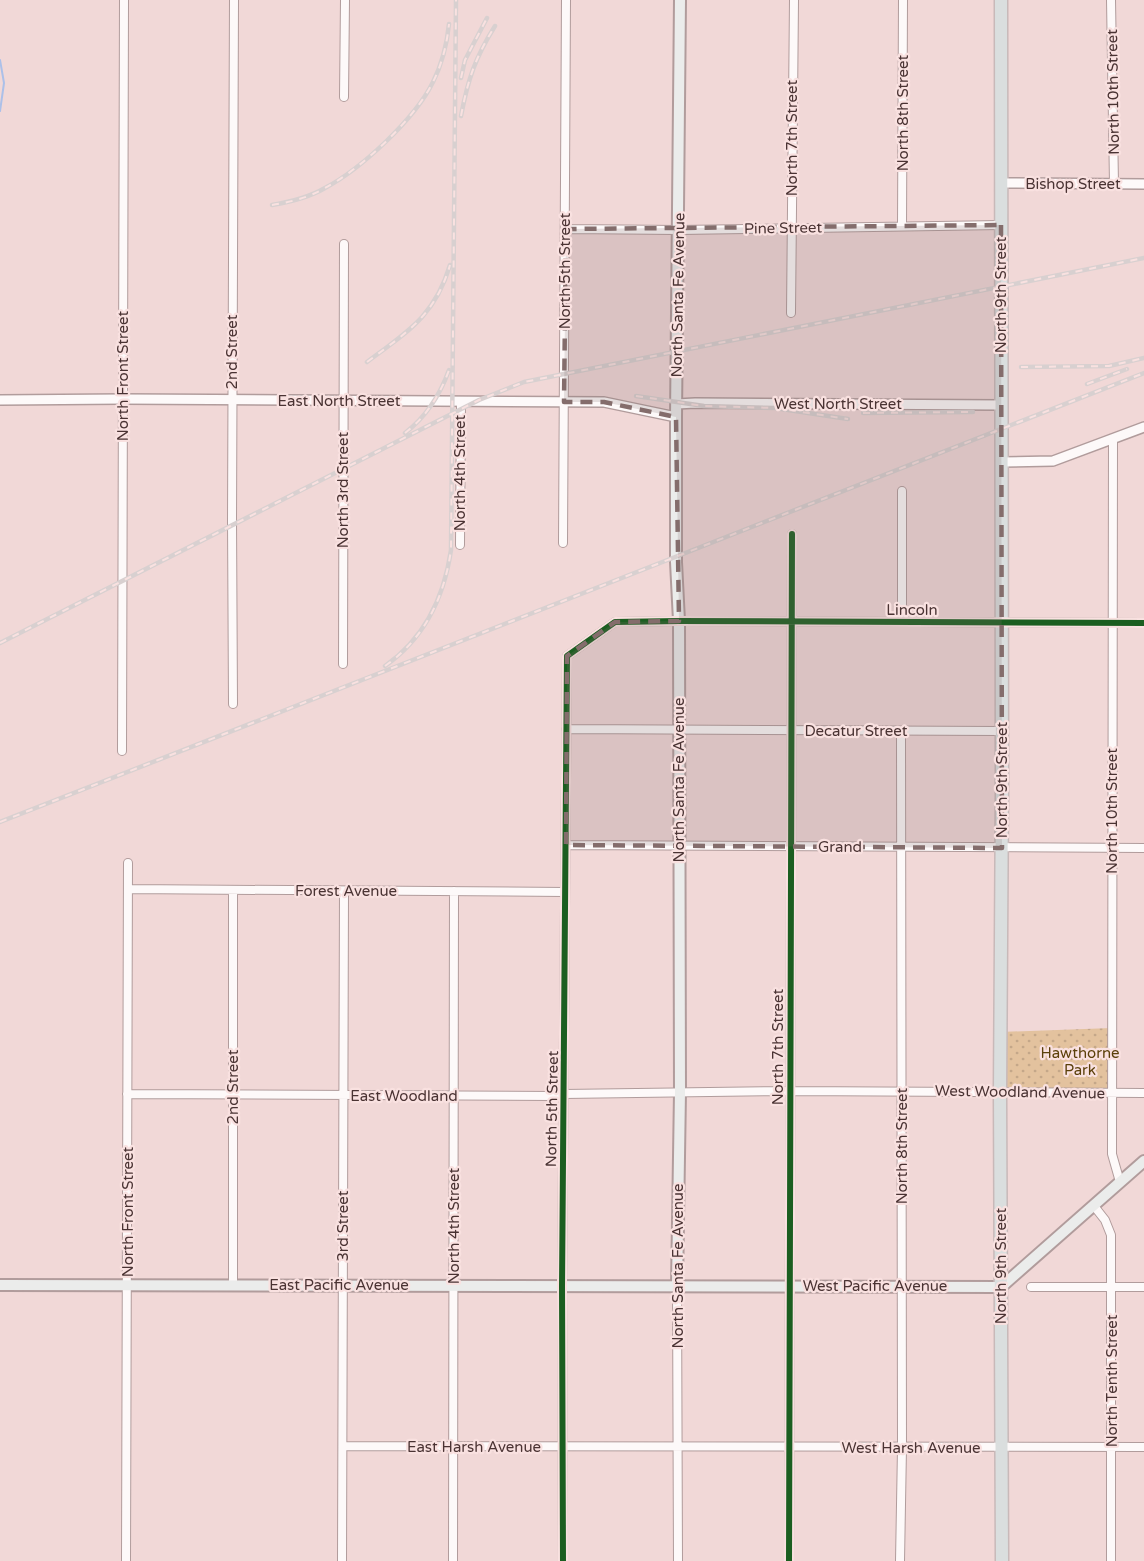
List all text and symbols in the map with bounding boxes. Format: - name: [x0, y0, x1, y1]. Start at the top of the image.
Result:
- street label: North 10th Street: [1103, 29, 1123, 155]
- street label: North 8th Street: [894, 54, 912, 171]
- street label: North 7th Street: [783, 79, 801, 196]
- street label: Bishop Street: [1025, 175, 1121, 193]
- street label: North 5th Street: [556, 212, 574, 329]
- street label: North Santa Fe Avenue: [668, 212, 688, 378]
- street label: Pine Street: [744, 218, 822, 238]
- street label: North 9th Street: [992, 236, 1010, 353]
- street label: North Front Street: [114, 311, 132, 441]
- street label: 2nd Street: [223, 314, 241, 389]
- street label: East North Street: [277, 392, 401, 410]
- street label: West North Street: [774, 395, 902, 413]
- street label: North 4th Street: [451, 414, 469, 531]
- street label: North 3rd Street: [334, 431, 352, 548]
- street label: Lincoln: [886, 601, 938, 619]
- street label: North Santa Fe Avenue: [670, 698, 688, 862]
- street label: North 9th Street: [993, 721, 1011, 838]
- street label: Decatur Street: [804, 722, 908, 740]
- street label: North 10th Street: [1103, 748, 1121, 874]
- street label: Grand: [818, 838, 862, 856]
- street label: Forest Avenue: [295, 882, 397, 900]
- street label: North 7th Street: [769, 988, 787, 1105]
- park label: Hawthorne Park: [1040, 1044, 1120, 1079]
- street label: 2nd Street: [224, 1049, 242, 1124]
- street label: North 5th Street: [542, 1050, 562, 1167]
- street label: West Woodland Avenue: [935, 1082, 1105, 1102]
- street label: East Woodland: [350, 1087, 458, 1105]
- street label: North 8th Street: [893, 1087, 911, 1204]
- street label: North Front Street: [119, 1147, 137, 1277]
- street label: North 4th Street: [445, 1167, 463, 1284]
- street label: North Santa Fe Avenue: [669, 1184, 687, 1348]
- street label: 3rd Street: [334, 1190, 352, 1262]
- street label: North 9th Street: [992, 1207, 1010, 1324]
- street label: East Pacific Avenue: [269, 1276, 409, 1294]
- street label: West Pacific Avenue: [803, 1277, 947, 1295]
- street label: North Tenth Street: [1103, 1314, 1121, 1447]
- street label: East Harsh Avenue: [407, 1438, 541, 1456]
- street label: West Harsh Avenue: [841, 1439, 981, 1457]

